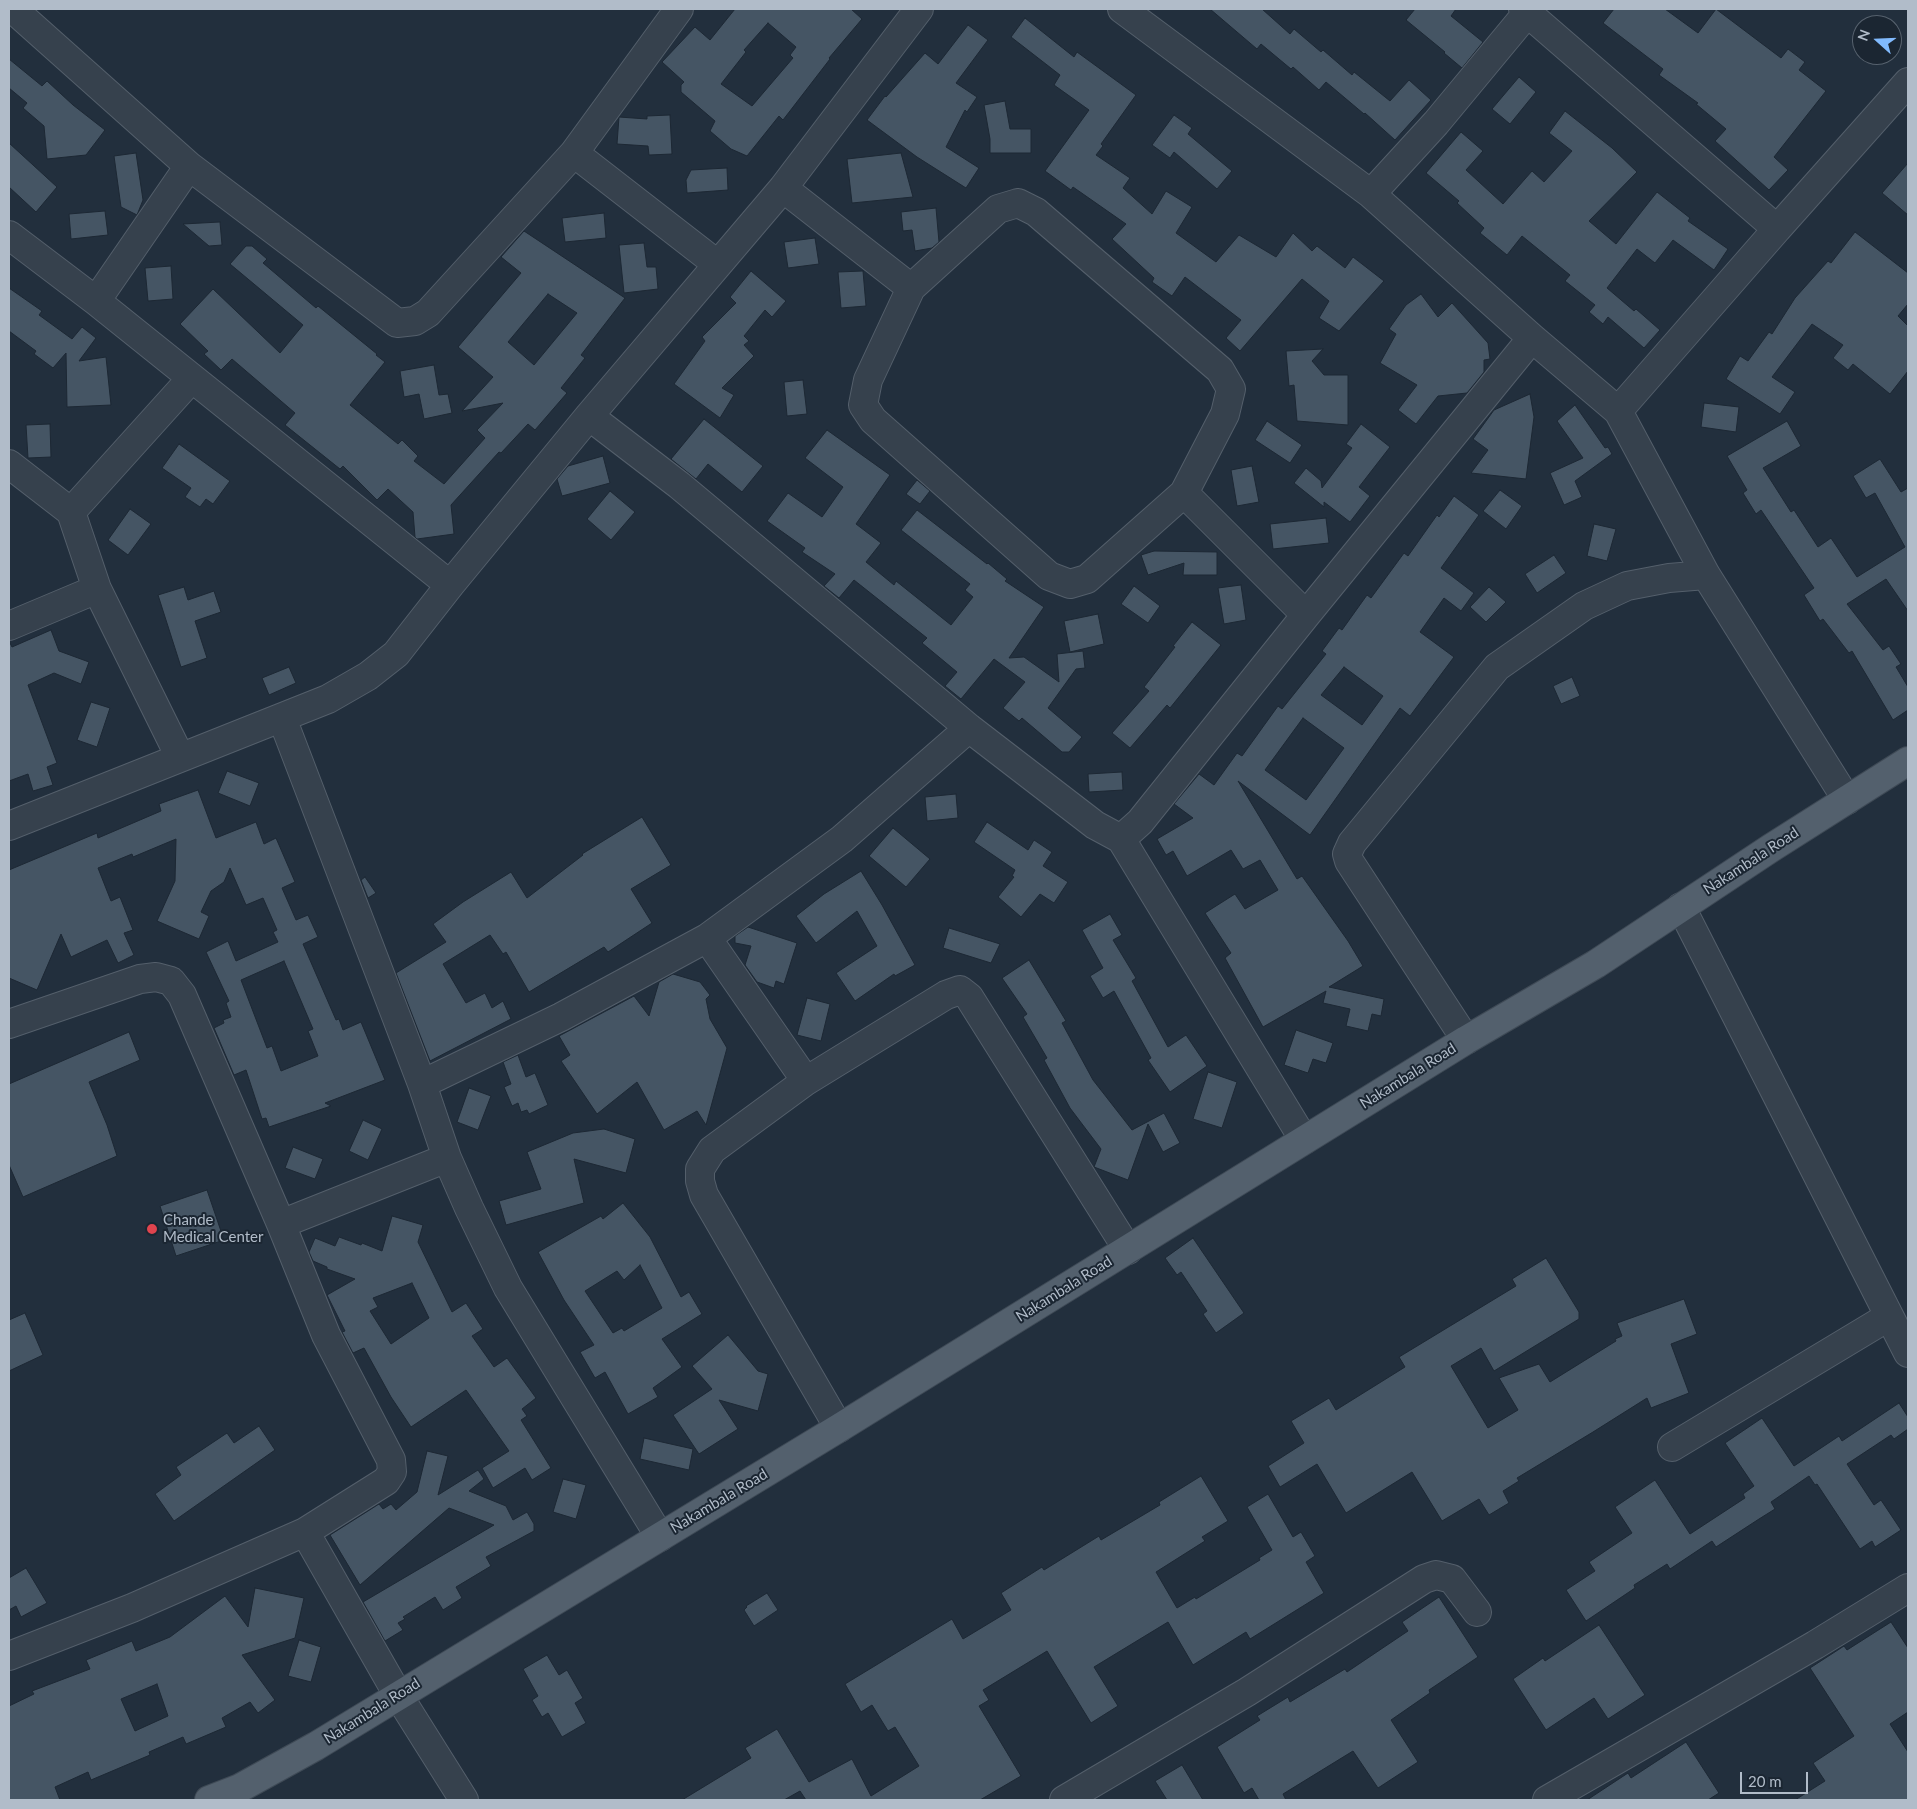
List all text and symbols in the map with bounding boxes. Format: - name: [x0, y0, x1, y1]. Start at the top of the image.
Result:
- north arrow: [1852, 15, 1902, 65]
- text: N: [1854, 27, 1873, 43]
- street label: Nakambala Road: [1700, 823, 1802, 899]
- street label: Nakambala Road: [1357, 1039, 1459, 1113]
- place label: Chande Medical Center: [163, 1211, 263, 1246]
- marker: Chande Medical Center: [145, 1222, 159, 1236]
- street label: Nakambala Road: [1013, 1252, 1115, 1326]
- street label: Nakambala Road: [667, 1465, 771, 1537]
- street label: Nakambala Road: [321, 1674, 423, 1748]
- scale bar: [1742, 1762, 1810, 1794]
- text: 20 m: [1748, 1772, 1782, 1790]

